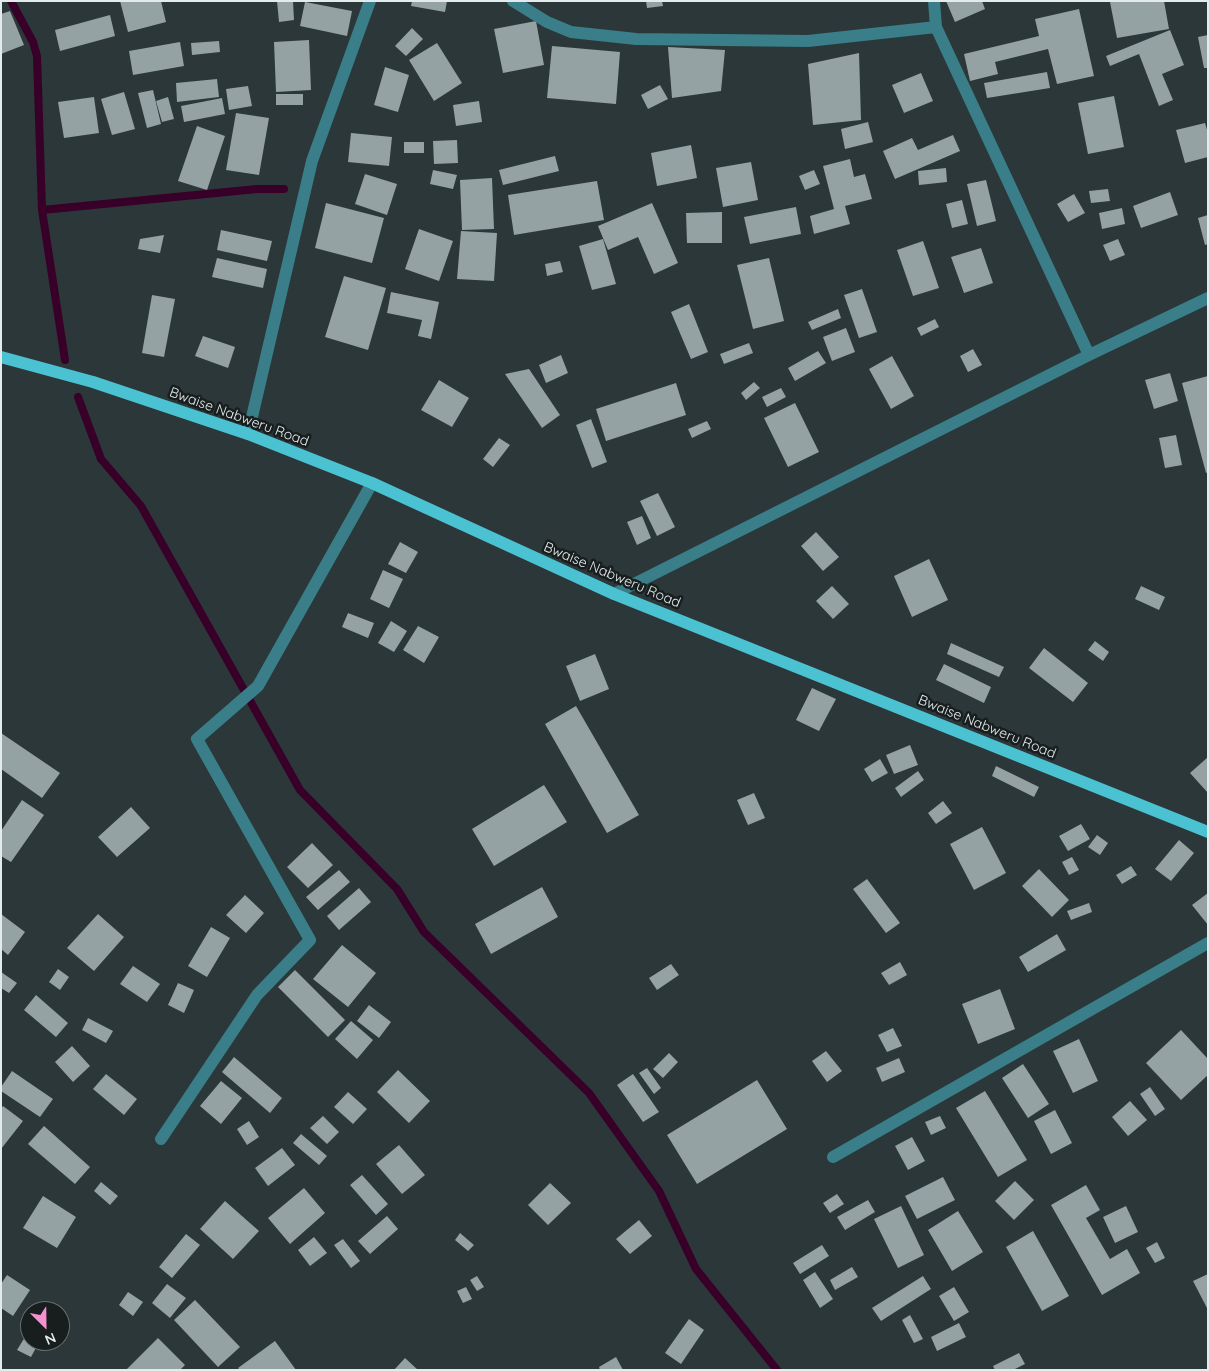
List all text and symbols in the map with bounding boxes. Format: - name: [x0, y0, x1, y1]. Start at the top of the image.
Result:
- street label: Bwaise Nabweru Road: [167, 384, 311, 450]
- street label: Bwaise Nabweru Road: [541, 539, 683, 611]
- street label: Bwaise Nabweru Road: [916, 692, 1058, 762]
- north arrow: [20, 1301, 70, 1351]
- text: N: [42, 1329, 59, 1349]

